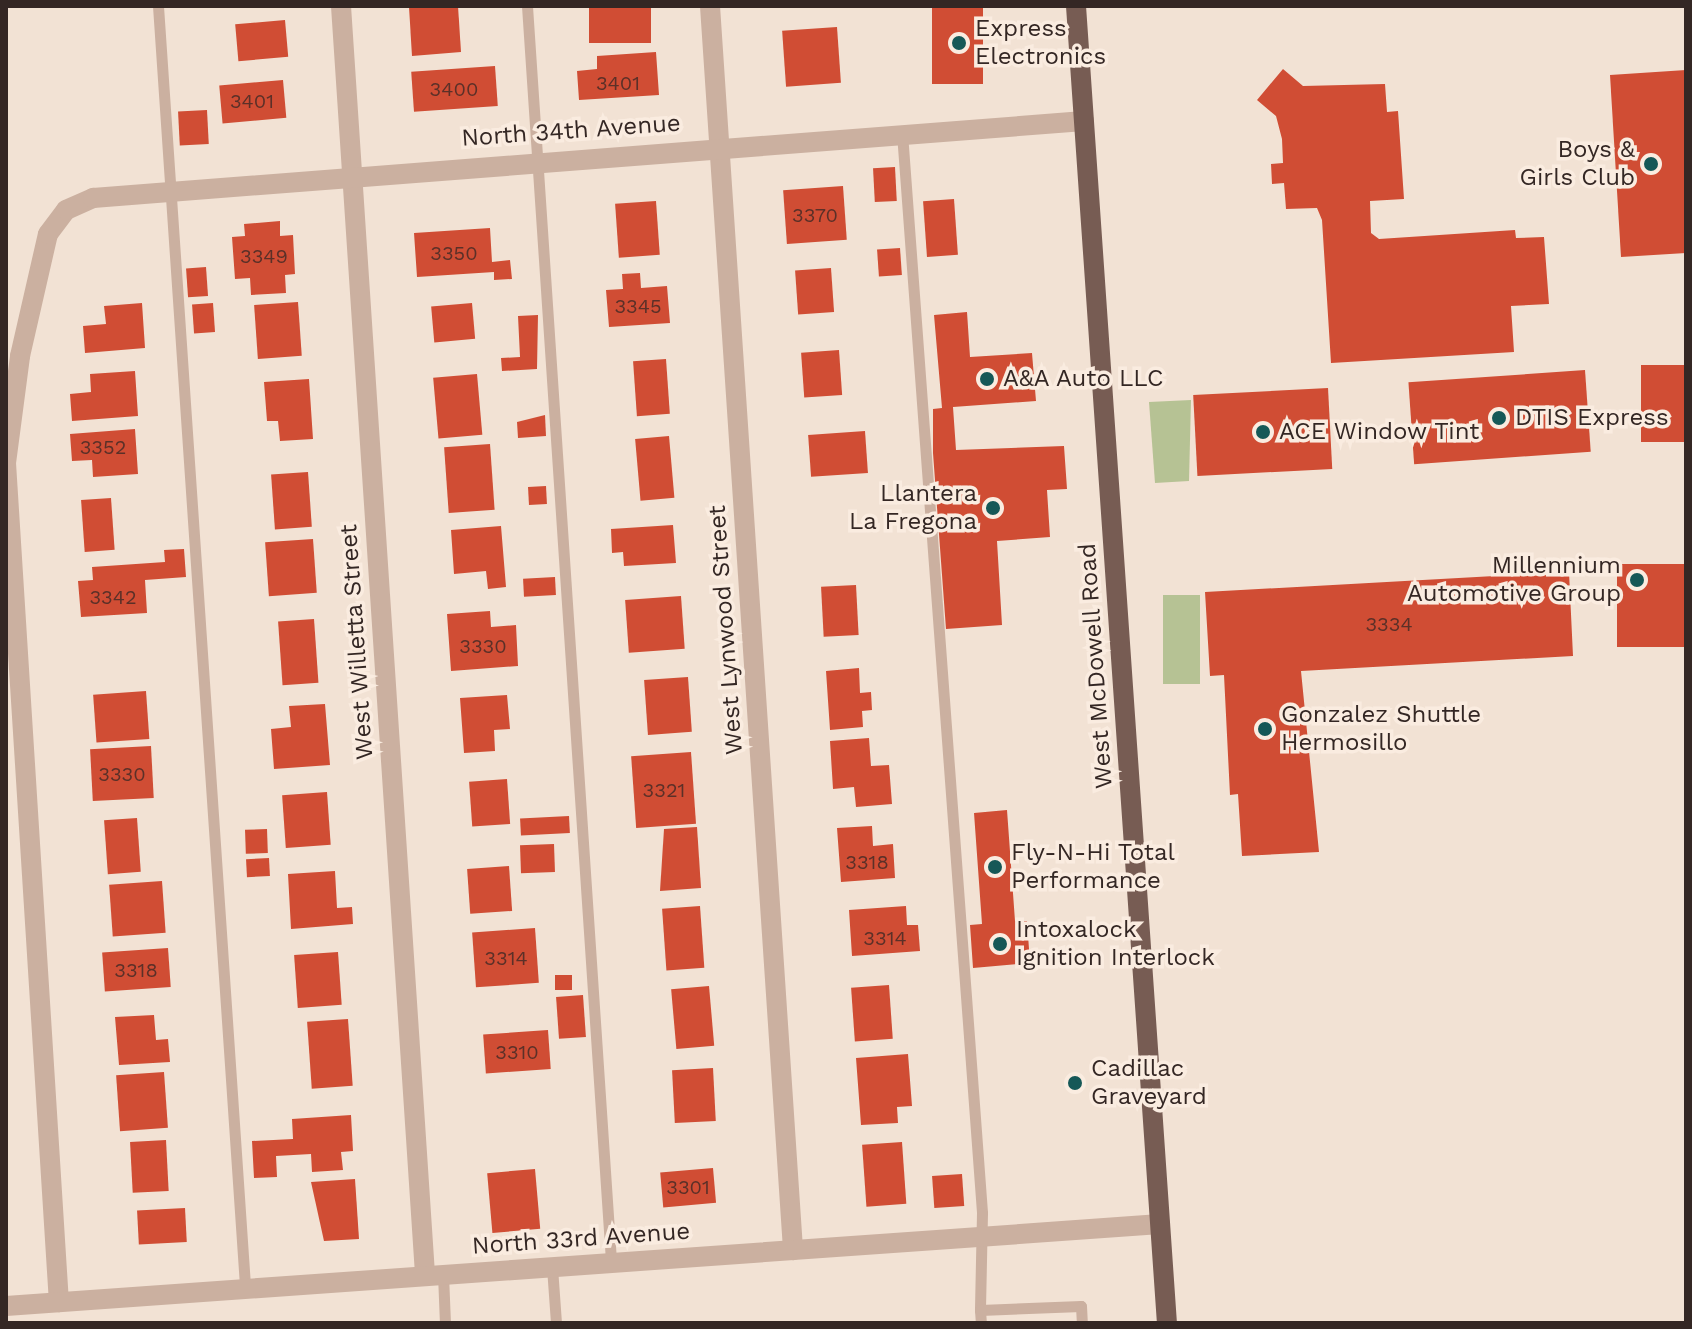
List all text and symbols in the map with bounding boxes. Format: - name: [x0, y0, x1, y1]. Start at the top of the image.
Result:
- place label: Express Electronics: [975, 15, 1106, 71]
- marker: Express Electronics: [950, 34, 968, 52]
- house number: 3401: [596, 71, 640, 95]
- house number: 3400: [430, 77, 478, 101]
- house number: 3401: [230, 89, 274, 113]
- street label: North 34th Avenue: [460, 109, 682, 153]
- place label: Boys & Girls Club: [1520, 136, 1635, 192]
- marker: Boys & Girls Club: [1642, 155, 1660, 173]
- house number: 3370: [792, 203, 838, 227]
- house number: 3350: [430, 241, 478, 265]
- house number: 3349: [240, 244, 288, 268]
- house number: 3345: [614, 294, 662, 318]
- place label: A&A Auto LLC: [1003, 365, 1166, 393]
- marker: A&A Auto LLC: [978, 370, 996, 388]
- place label: DTIS Express: [1515, 404, 1669, 432]
- marker: DTIS Express: [1490, 409, 1508, 427]
- place label: ACE Window Tint: [1279, 418, 1481, 446]
- marker: ACE Window Tint: [1254, 423, 1272, 441]
- house number: 3352: [80, 435, 126, 459]
- place label: Llantera La Fregona: [848, 480, 977, 536]
- marker: Llantera La Fregona: [984, 499, 1002, 517]
- street label: West Lynwood Street: [703, 504, 749, 756]
- street label: West Willetta Street: [334, 523, 380, 761]
- street label: West McDowell Road: [1073, 542, 1119, 790]
- place label: Millennium Automotive Group: [1407, 552, 1621, 608]
- marker: Millennium Automotive Group: [1628, 571, 1646, 589]
- house number: 3342: [89, 585, 137, 609]
- house number: 3334: [1365, 612, 1413, 636]
- house number: 3330: [459, 634, 507, 658]
- place label: Gonzalez Shuttle Hermosillo: [1281, 701, 1481, 757]
- marker: Gonzalez Shuttle Hermosillo: [1256, 720, 1274, 738]
- house number: 3330: [98, 762, 146, 786]
- house number: 3321: [643, 778, 685, 802]
- place label: Fly-N-Hi Total Performance: [1011, 839, 1175, 895]
- house number: 3318: [845, 850, 889, 874]
- marker: Fly-N-Hi Total Performance: [986, 858, 1004, 876]
- place label: Intoxalock Ignition Interlock: [1016, 916, 1215, 972]
- house number: 3314: [863, 926, 907, 950]
- marker: Intoxalock Ignition Interlock: [991, 935, 1009, 953]
- house number: 3314: [484, 946, 528, 970]
- house number: 3318: [114, 958, 158, 982]
- house number: 3310: [495, 1040, 539, 1064]
- place label: Cadillac Graveyard: [1091, 1055, 1207, 1111]
- marker: Cadillac Graveyard: [1066, 1074, 1084, 1092]
- house number: 3301: [666, 1175, 710, 1199]
- street label: North 33rd Avenue: [471, 1217, 691, 1261]

